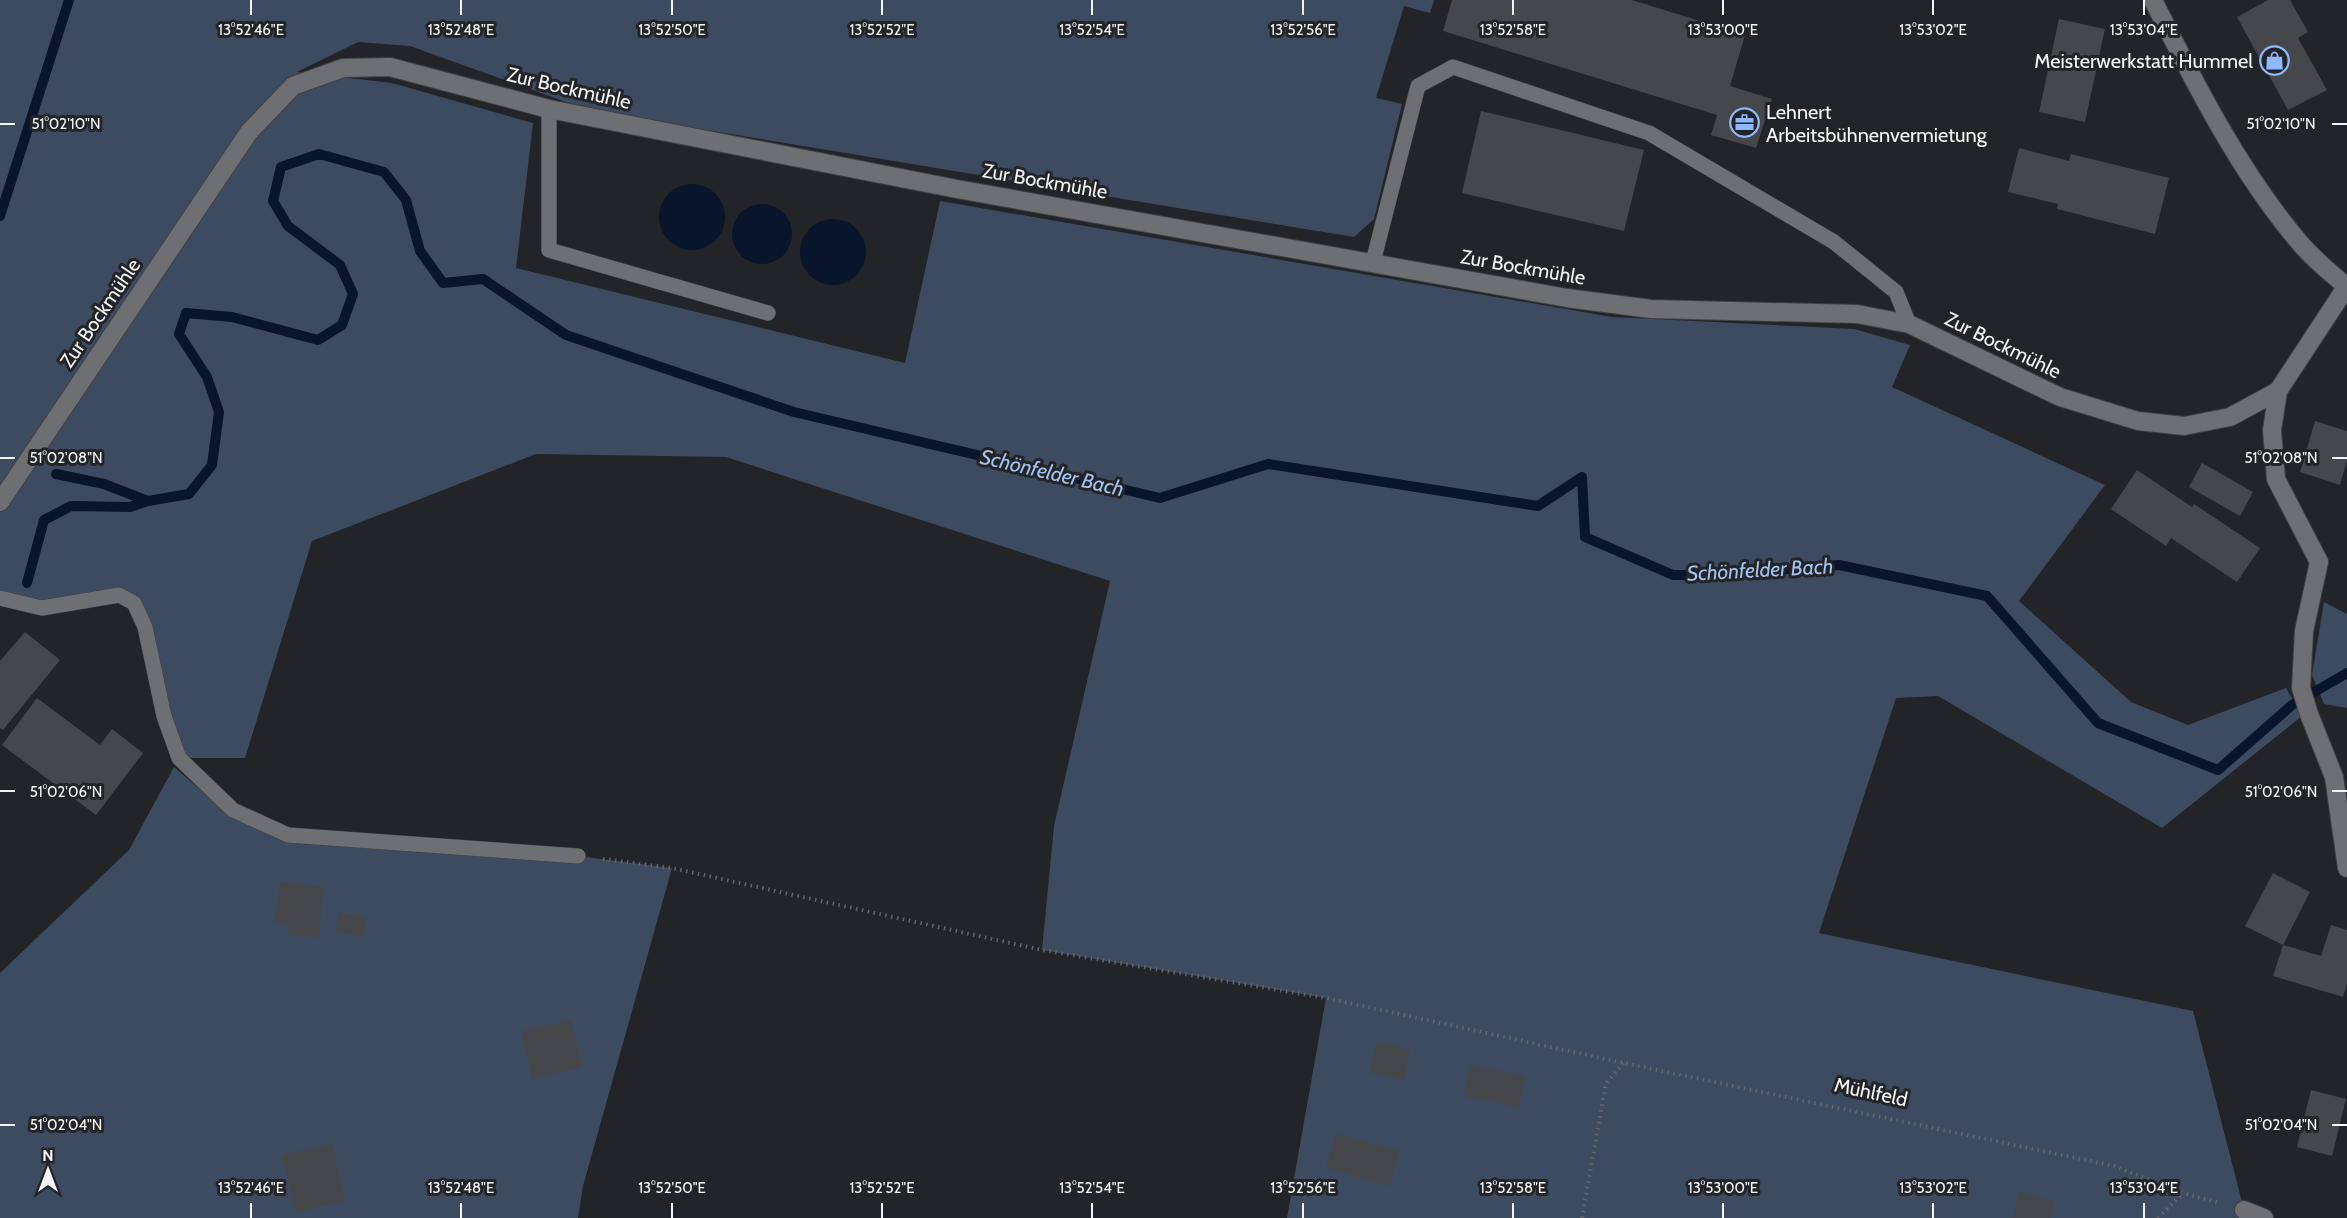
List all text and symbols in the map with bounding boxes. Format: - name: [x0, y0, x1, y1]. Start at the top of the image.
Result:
- text: 13°52'46"E: [218, 21, 284, 39]
- text: 13°52'48"E: [428, 21, 494, 39]
- text: 13°52'50"E: [638, 21, 706, 39]
- text: 13°52'52"E: [849, 21, 915, 39]
- text: 13°52'54"E: [1059, 21, 1125, 39]
- text: 13°52'56"E: [1270, 21, 1336, 39]
- text: 13°52'58"E: [1480, 21, 1546, 39]
- text: 13°53'00"E: [1688, 21, 1758, 39]
- text: 13°53'02"E: [1899, 21, 1967, 39]
- text: 13°53'04"E: [2110, 21, 2178, 39]
- shop icon: Meisterwerkstatt Hummel: [2258, 45, 2290, 77]
- place label: Meisterwerkstatt Hummel: [2034, 49, 2253, 73]
- street label: Zur Bockmühle: [505, 62, 633, 114]
- place label: Lehnert Arbeitsbühnenvermietung: [1766, 100, 1988, 147]
- office icon: Lehnert Arbeitsbühnenvermietung: [1729, 107, 1761, 139]
- text: 51°02'10"N: [31, 115, 101, 133]
- text: 51°02'10"N: [2246, 115, 2316, 133]
- street label: Zur Bockmühle: [981, 158, 1109, 204]
- street label: Zur Bockmühle: [1459, 244, 1587, 290]
- street label: Zur Bockmühle: [55, 254, 145, 372]
- street label: Zur Bockmühle: [1941, 307, 2065, 383]
- water label: Schönfelder Bach: [978, 444, 1126, 501]
- text: 51°02'08"N: [29, 449, 103, 467]
- text: 51°02'08"N: [2244, 449, 2318, 467]
- water label: Schönfelder Bach: [1686, 553, 1834, 586]
- text: 51°02'06"N: [30, 783, 102, 801]
- text: 51°02'06"N: [2245, 783, 2317, 801]
- street label: Mühlfeld: [1832, 1073, 1910, 1111]
- text: 51°02'04"N: [30, 1116, 102, 1134]
- text: 51°02'04"N: [2245, 1116, 2317, 1134]
- north arrow: [18, 1140, 78, 1200]
- text: N: [42, 1146, 54, 1165]
- text: 13°52'46"E: [218, 1179, 284, 1197]
- text: 13°52'48"E: [428, 1179, 494, 1197]
- text: 13°52'50"E: [638, 1179, 706, 1197]
- text: 13°52'52"E: [849, 1179, 915, 1197]
- text: 13°52'54"E: [1059, 1179, 1125, 1197]
- text: 13°52'56"E: [1270, 1179, 1336, 1197]
- text: 13°52'58"E: [1480, 1179, 1546, 1197]
- text: 13°53'00"E: [1688, 1179, 1758, 1197]
- text: 13°53'02"E: [1899, 1179, 1967, 1197]
- text: 13°53'04"E: [2110, 1179, 2178, 1197]

